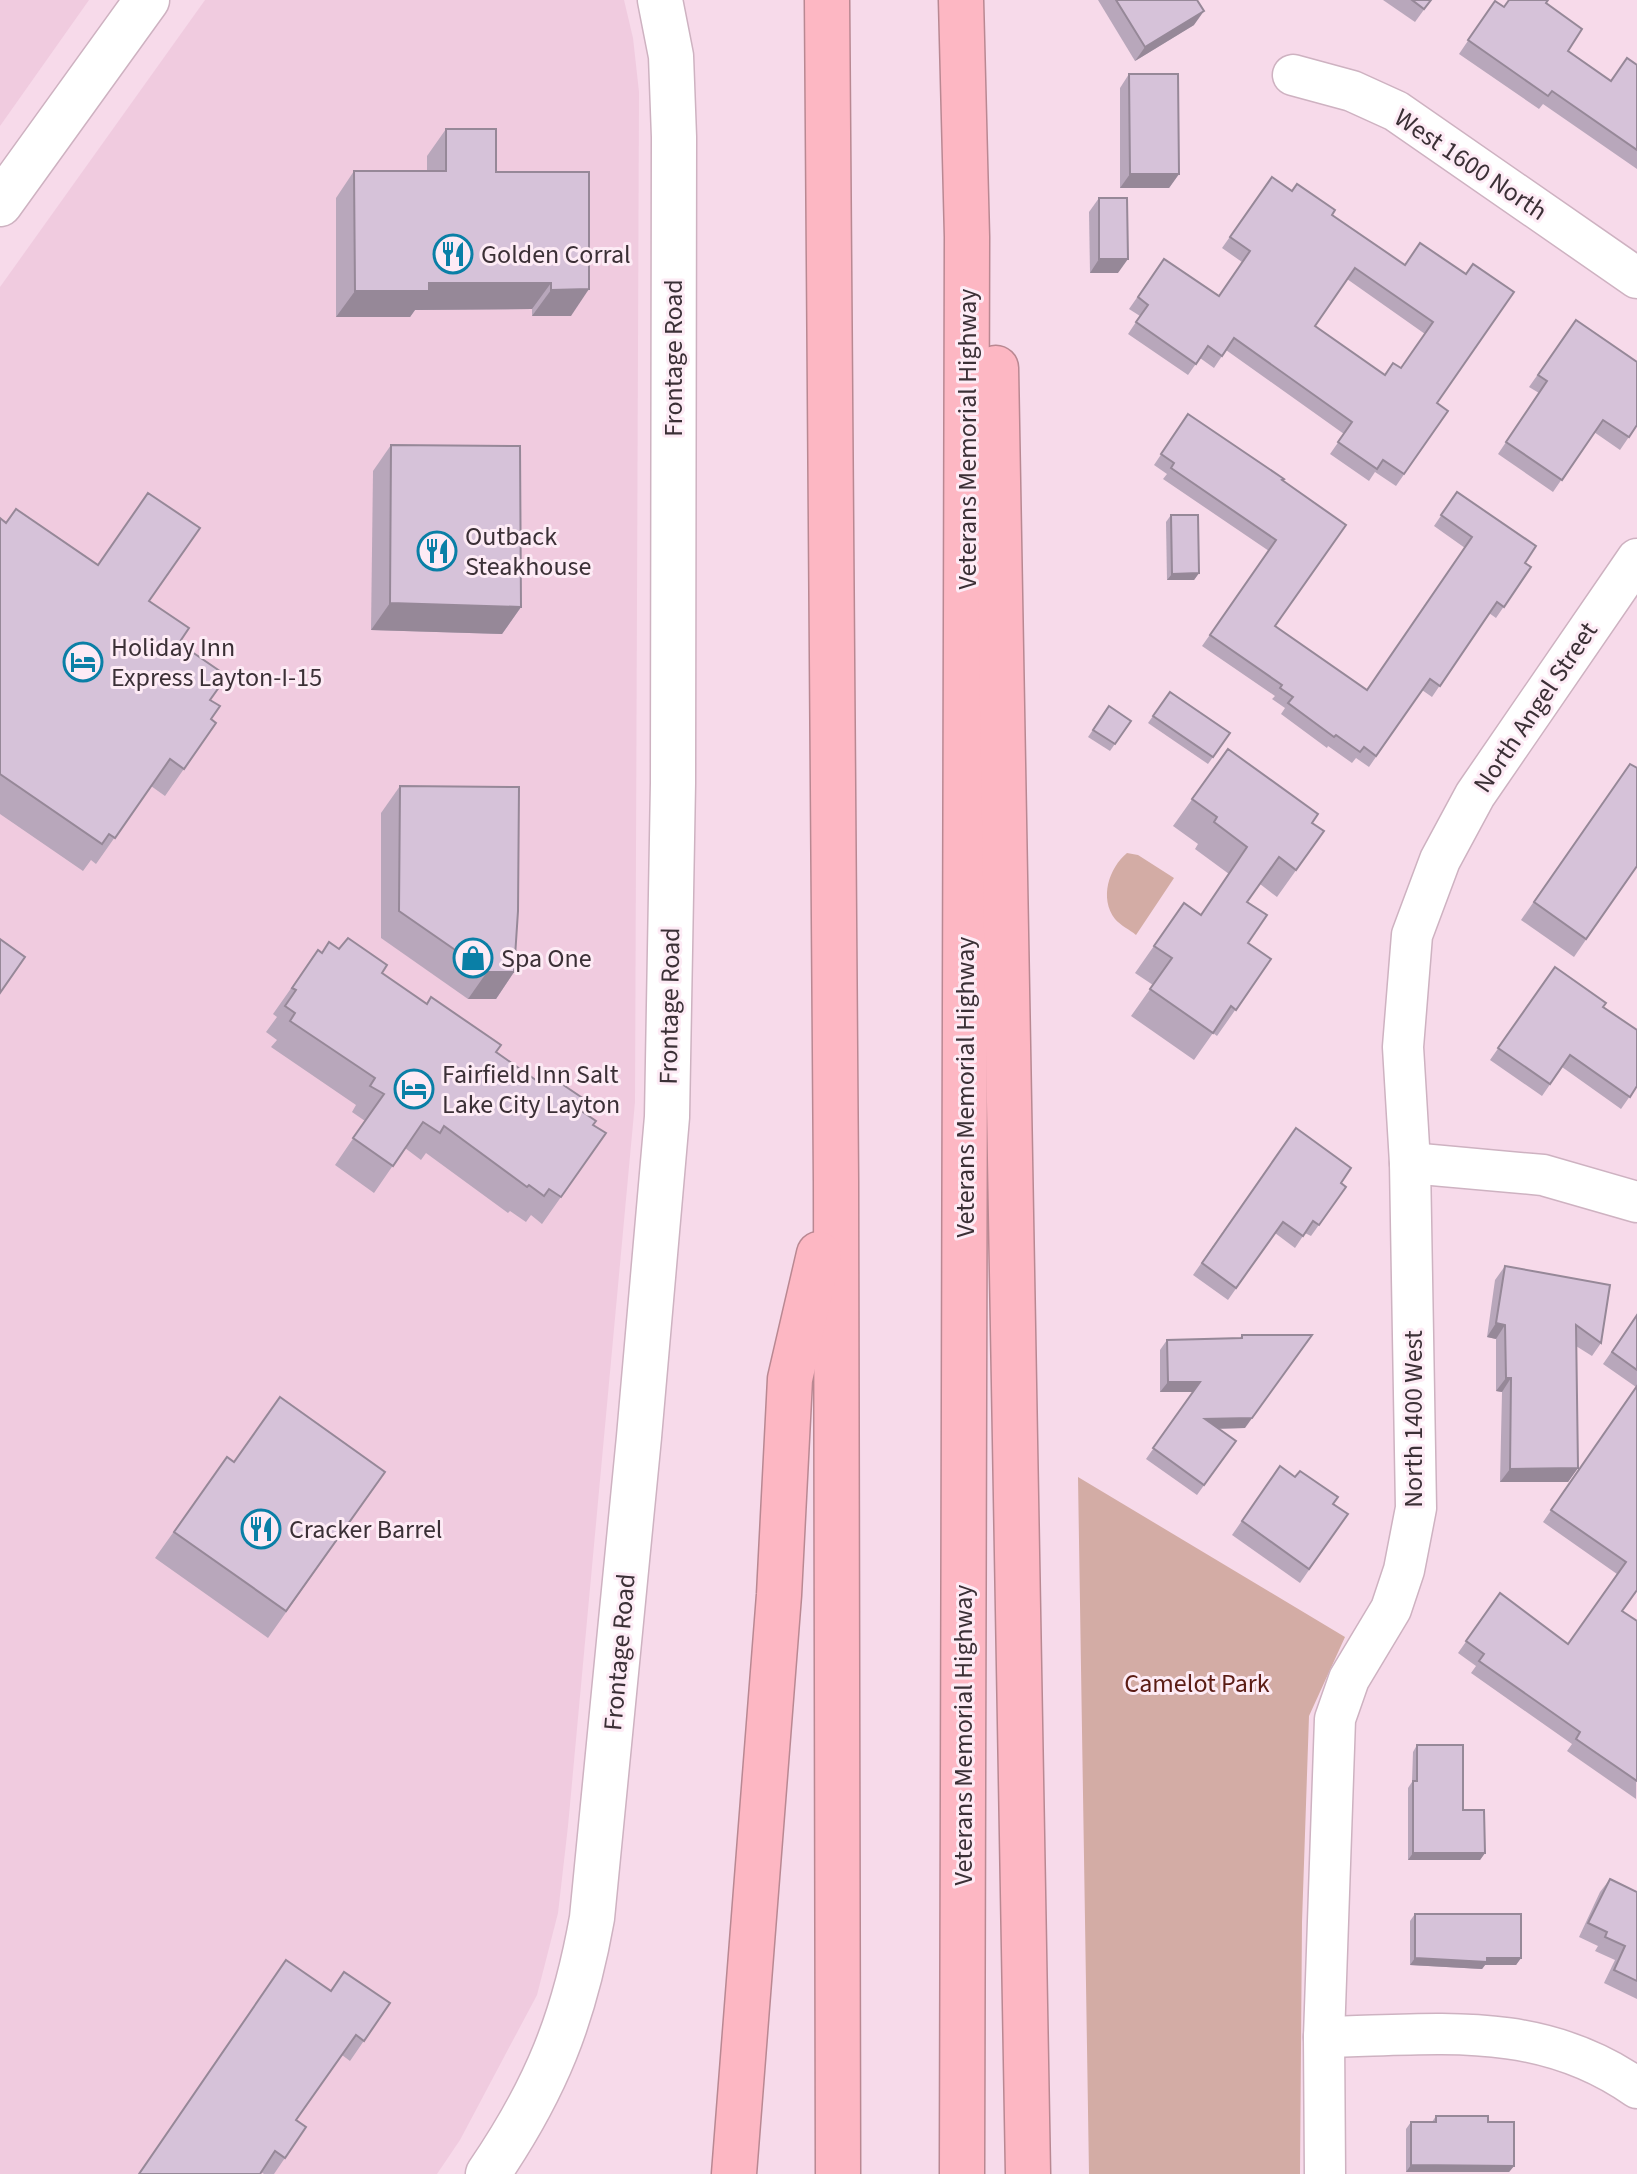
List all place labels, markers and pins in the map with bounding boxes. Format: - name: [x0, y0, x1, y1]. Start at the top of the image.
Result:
- restaurant icon: Golden Corral: [432, 233, 474, 275]
- place label: Golden Corral: [481, 236, 631, 273]
- place label: Outback Steakhouse: [465, 518, 591, 585]
- restaurant icon: Outback Steakhouse: [416, 530, 458, 572]
- place label: Holiday Inn Express Layton-I-15: [111, 629, 322, 696]
- hotel icon: Holiday Inn Express Layton-I-15: [62, 641, 104, 683]
- shop icon: Spa One: [452, 937, 494, 979]
- place label: Spa One: [501, 940, 592, 977]
- place label: Fairfield Inn Salt Lake City Layton: [442, 1056, 620, 1123]
- hotel icon: Fairfield Inn Salt Lake City Layton: [393, 1068, 435, 1110]
- restaurant icon: Cracker Barrel: [240, 1508, 282, 1550]
- place label: Cracker Barrel: [289, 1511, 442, 1548]

